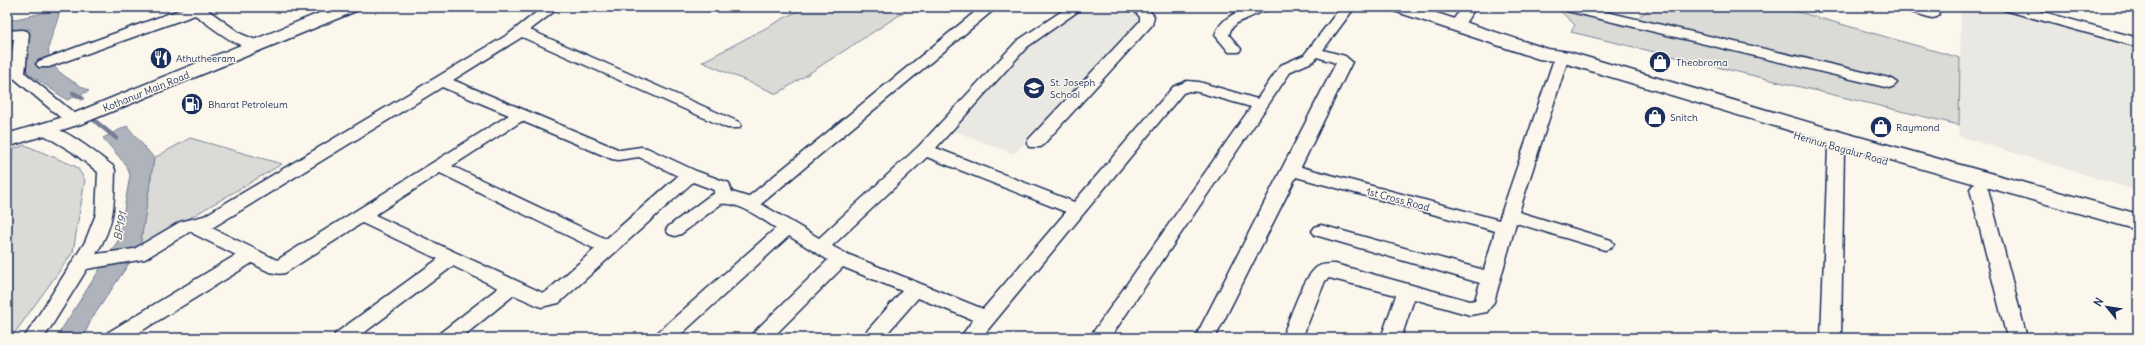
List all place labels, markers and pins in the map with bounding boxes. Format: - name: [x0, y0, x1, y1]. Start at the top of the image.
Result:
- restaurant icon: Athutheeram: [148, 45, 174, 71]
- shop icon: Theobroma: [1647, 49, 1673, 75]
- place label: Athutheeram: [176, 52, 236, 65]
- place label: Theobroma: [1676, 56, 1728, 69]
- school or university icon: St. Joseph School: [1021, 75, 1047, 101]
- place label: St. Joseph School: [1050, 76, 1096, 101]
- fuel station icon: Bharat Petroleum: [179, 91, 205, 117]
- place label: Bharat Petroleum: [208, 98, 288, 111]
- shop icon: Snitch: [1642, 104, 1668, 130]
- place label: Snitch: [1670, 111, 1698, 124]
- shop icon: Raymond: [1868, 114, 1894, 140]
- place label: Raymond: [1896, 121, 1940, 134]

